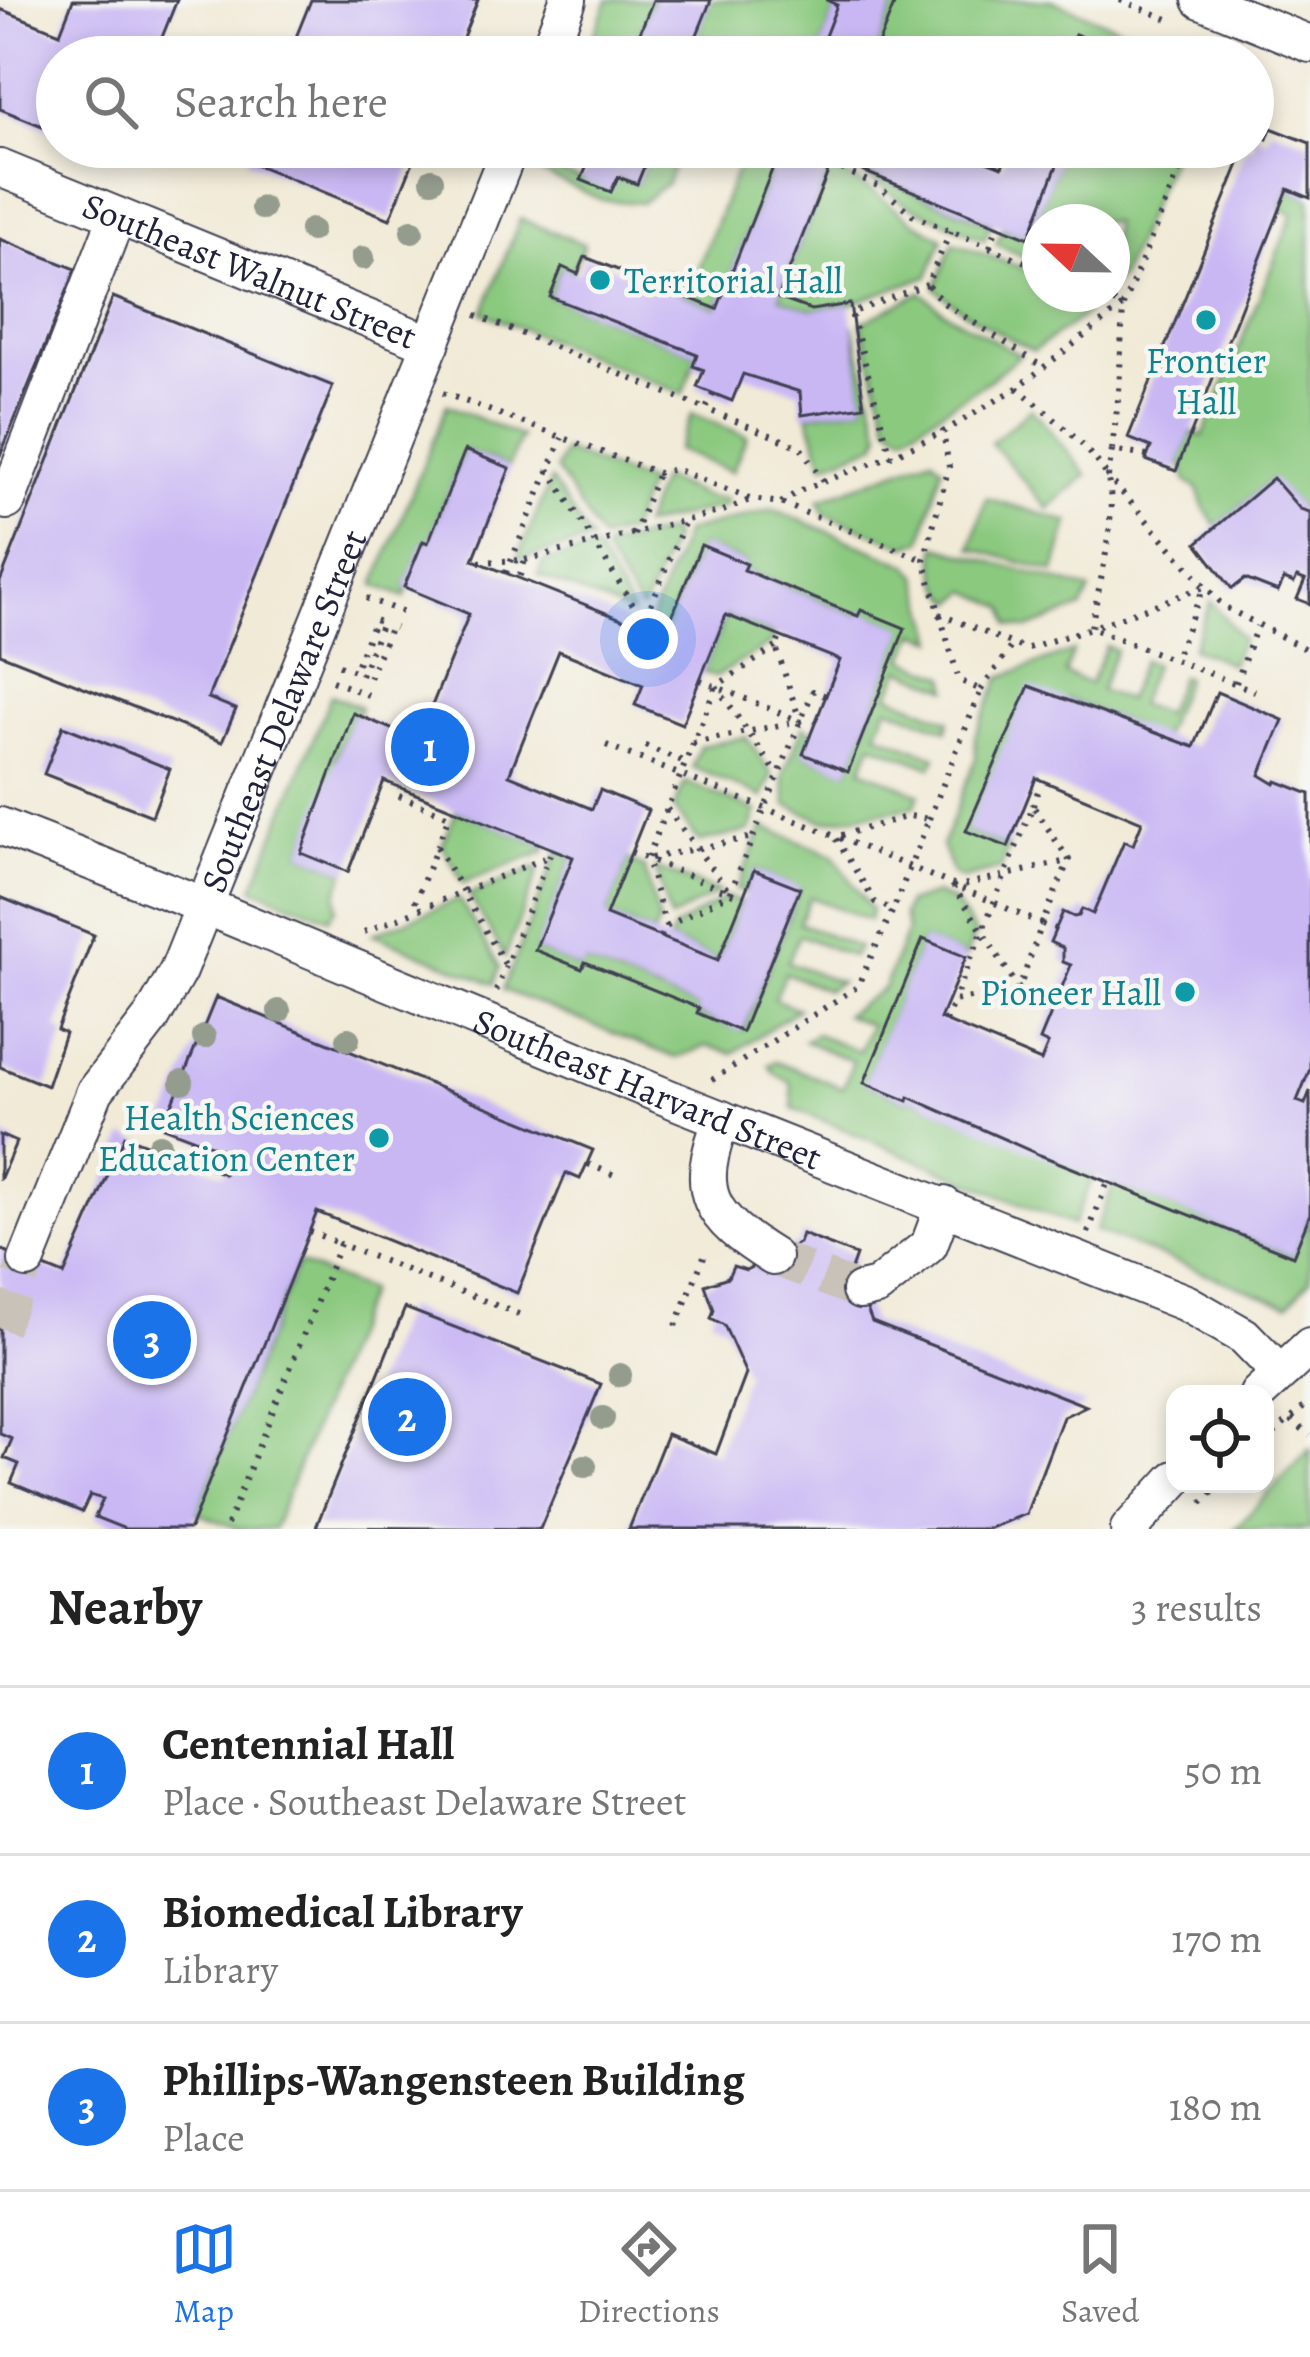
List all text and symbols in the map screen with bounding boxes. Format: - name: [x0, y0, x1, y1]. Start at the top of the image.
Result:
- search box: [36, 36, 1274, 168]
- icon: search: [78, 69, 144, 135]
- text: Search here: [174, 71, 388, 133]
- street label: Southeast Walnut Street: [76, 180, 424, 361]
- north arrow: [1022, 204, 1130, 312]
- place label: Territorial Hall: [624, 256, 843, 305]
- marker: Territorial Hall: [587, 267, 613, 293]
- marker: Frontier Hall: [1193, 307, 1219, 333]
- place label: Frontier Hall: [1146, 336, 1266, 426]
- street label: Southeast Delaware Street: [188, 522, 378, 899]
- your location: [618, 609, 678, 669]
- pin: 1: [391, 702, 469, 792]
- place label: Pioneer Hall: [980, 968, 1161, 1017]
- marker: Pioneer Hall: [1172, 979, 1198, 1005]
- street label: Southeast Harvard Street: [466, 996, 829, 1182]
- place label: Health Sciences Education Center: [98, 1093, 355, 1183]
- marker: Health Sciences Education Center: [366, 1125, 392, 1151]
- pin: 3: [113, 1295, 191, 1385]
- pin: 2: [368, 1372, 446, 1462]
- map controls: [1166, 1385, 1274, 1493]
- button: locate: [1166, 1385, 1274, 1493]
- text: Nearby: [48, 1572, 202, 1642]
- text: 3 results: [1131, 1581, 1262, 1634]
- text: Centennial Hall: [162, 1713, 454, 1775]
- text: 1: [80, 1744, 94, 1797]
- text: 50 m: [1184, 1744, 1262, 1797]
- text: Place · Southeast Delaware Street: [162, 1775, 686, 1828]
- text: Biomedical Library: [162, 1881, 522, 1943]
- text: 2: [78, 1912, 96, 1965]
- text: 170 m: [1171, 1912, 1262, 1965]
- text: Library: [162, 1943, 278, 1996]
- text: Phillips-Wangensteen Building: [162, 2049, 745, 2111]
- text: 3: [79, 2080, 95, 2133]
- text: 180 m: [1169, 2080, 1262, 2133]
- text: Place: [162, 2111, 245, 2164]
- tab: Map: [171, 2216, 237, 2333]
- tab: Directions: [578, 2216, 720, 2333]
- tab: Saved: [1061, 2216, 1139, 2333]

